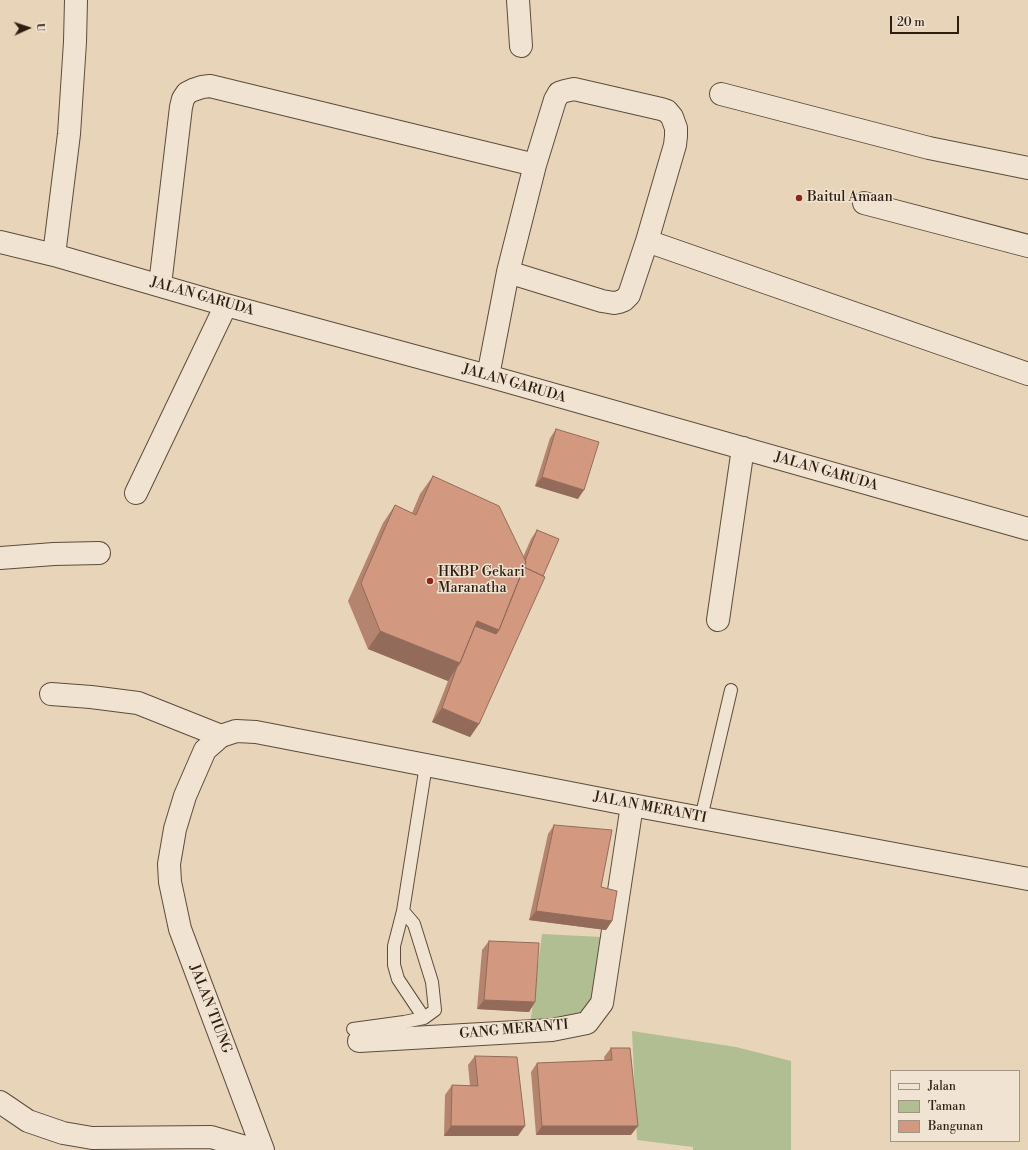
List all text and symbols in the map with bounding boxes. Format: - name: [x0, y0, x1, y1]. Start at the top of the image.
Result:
- north arrow: [8, 8, 48, 48]
- scale bar: [892, 8, 961, 34]
- text: 20 m: [897, 15, 925, 30]
- text: U: [33, 23, 47, 32]
- place label: Baitul Amaan: [807, 190, 893, 206]
- marker: Baitul Amaan: [794, 193, 804, 203]
- street label: JALAN GARUDA: [148, 274, 256, 320]
- street label: JALAN GARUDA: [460, 361, 568, 407]
- street label: JALAN GARUDA: [772, 449, 880, 495]
- place label: HKBP Gekari Maranatha: [438, 565, 525, 598]
- marker: HKBP Gekari Maranatha: [425, 576, 435, 586]
- street label: JALAN MERANTI: [592, 789, 708, 827]
- street label: JALAN TIUNG: [185, 962, 235, 1056]
- street label: GANG MERANTI: [459, 1017, 569, 1043]
- legend: [890, 1070, 1020, 1142]
- text: Jalan: [928, 1079, 956, 1094]
- text: Taman: [928, 1099, 966, 1114]
- text: Bangunan: [928, 1119, 983, 1134]

